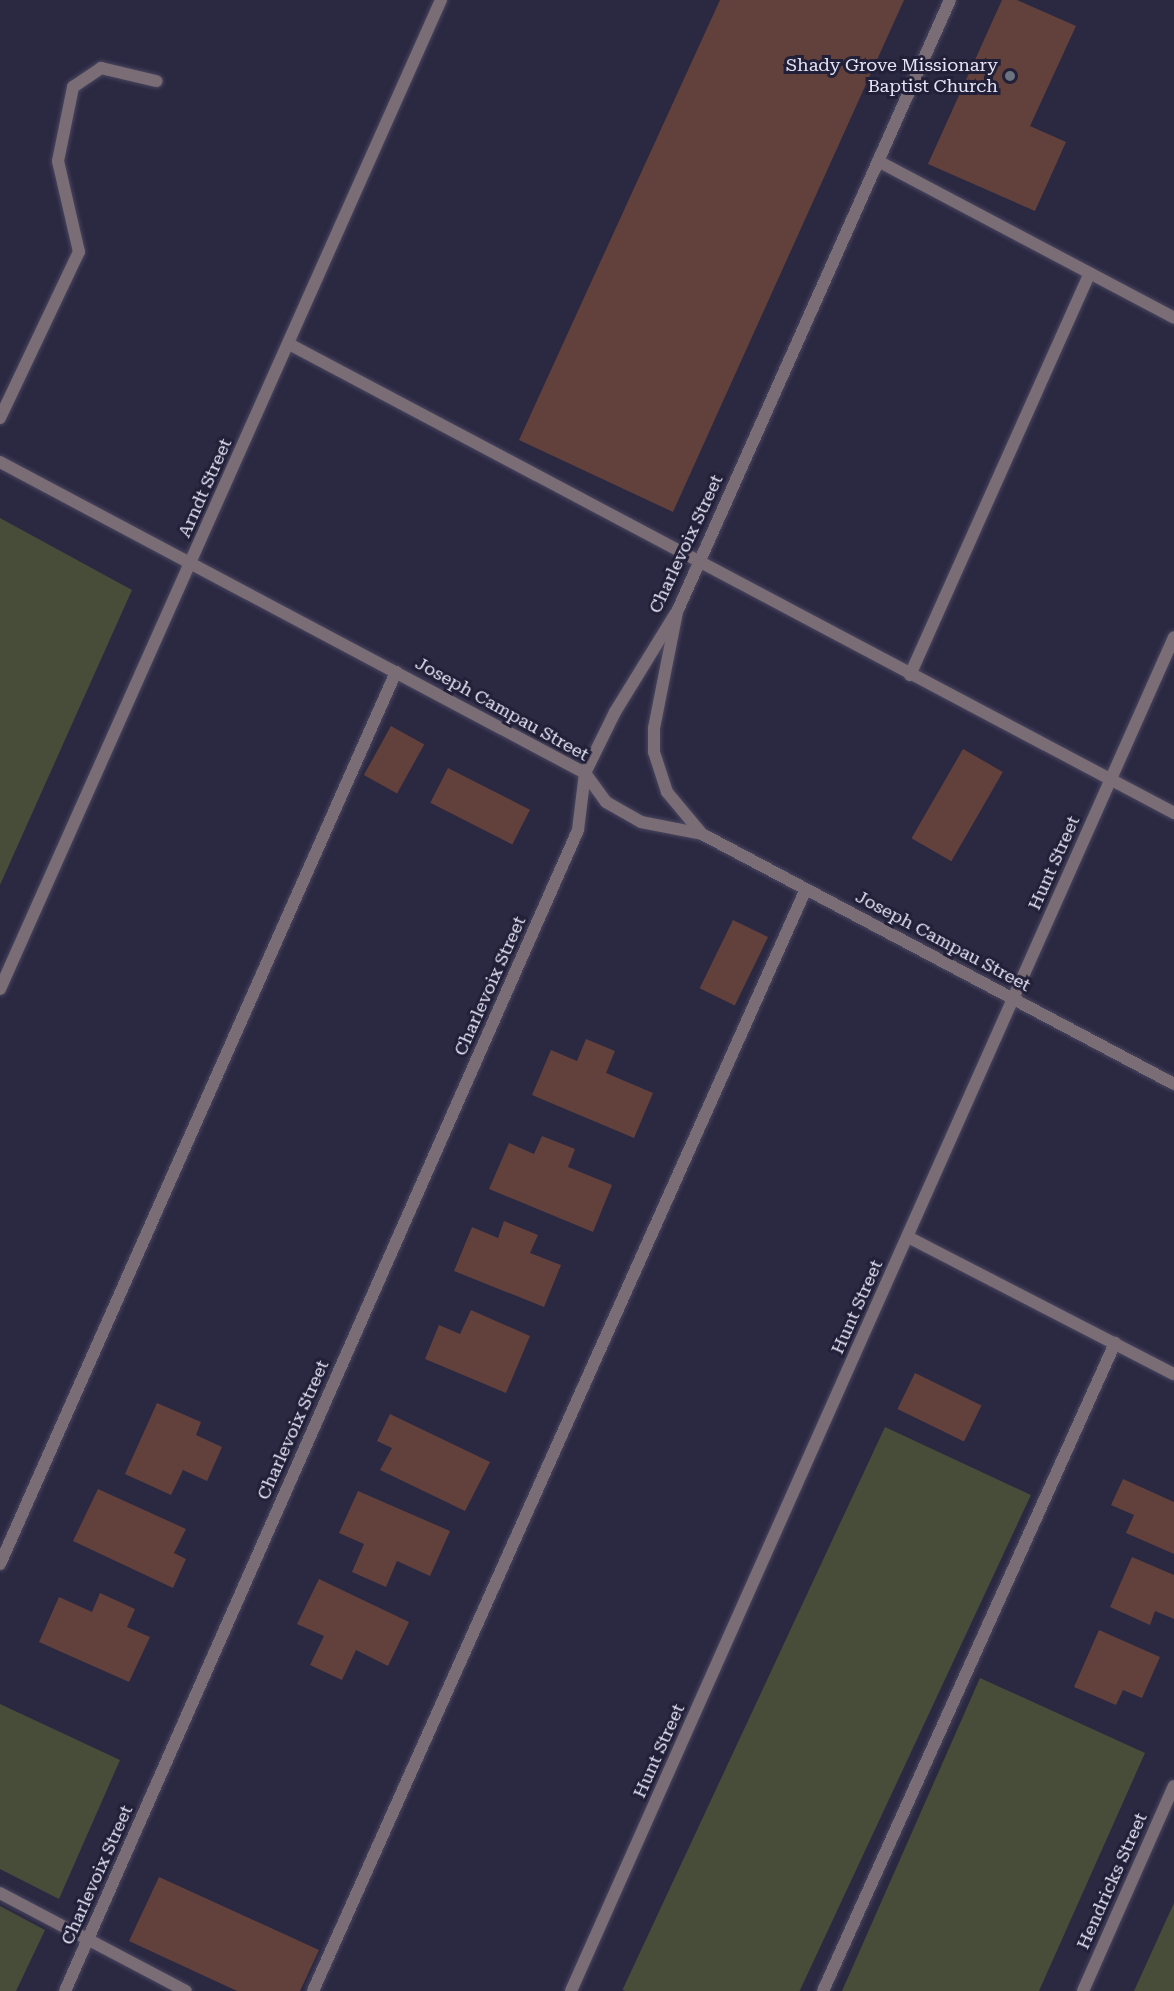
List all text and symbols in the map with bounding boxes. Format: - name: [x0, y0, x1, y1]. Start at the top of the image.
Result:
- place label: Shady Grove Missionary Baptist Church: [786, 55, 998, 98]
- marker: Shady Grove Missionary Baptist Church: [1003, 69, 1017, 83]
- street label: Arndt Street: [174, 435, 236, 541]
- street label: Charlevoix Street: [644, 471, 728, 617]
- street label: Joseph Campau Street: [411, 652, 593, 766]
- street label: Hunt Street: [1024, 813, 1084, 913]
- street label: Joseph Campau Street: [852, 886, 1034, 996]
- street label: Charlevoix Street: [450, 913, 530, 1059]
- street label: Hunt Street: [827, 1257, 887, 1357]
- street label: Charlevoix Street: [253, 1357, 333, 1503]
- street label: Hunt Street: [629, 1701, 689, 1801]
- street label: Charlevoix Street: [57, 1802, 137, 1948]
- street label: Hendricks Street: [1072, 1809, 1152, 1953]

